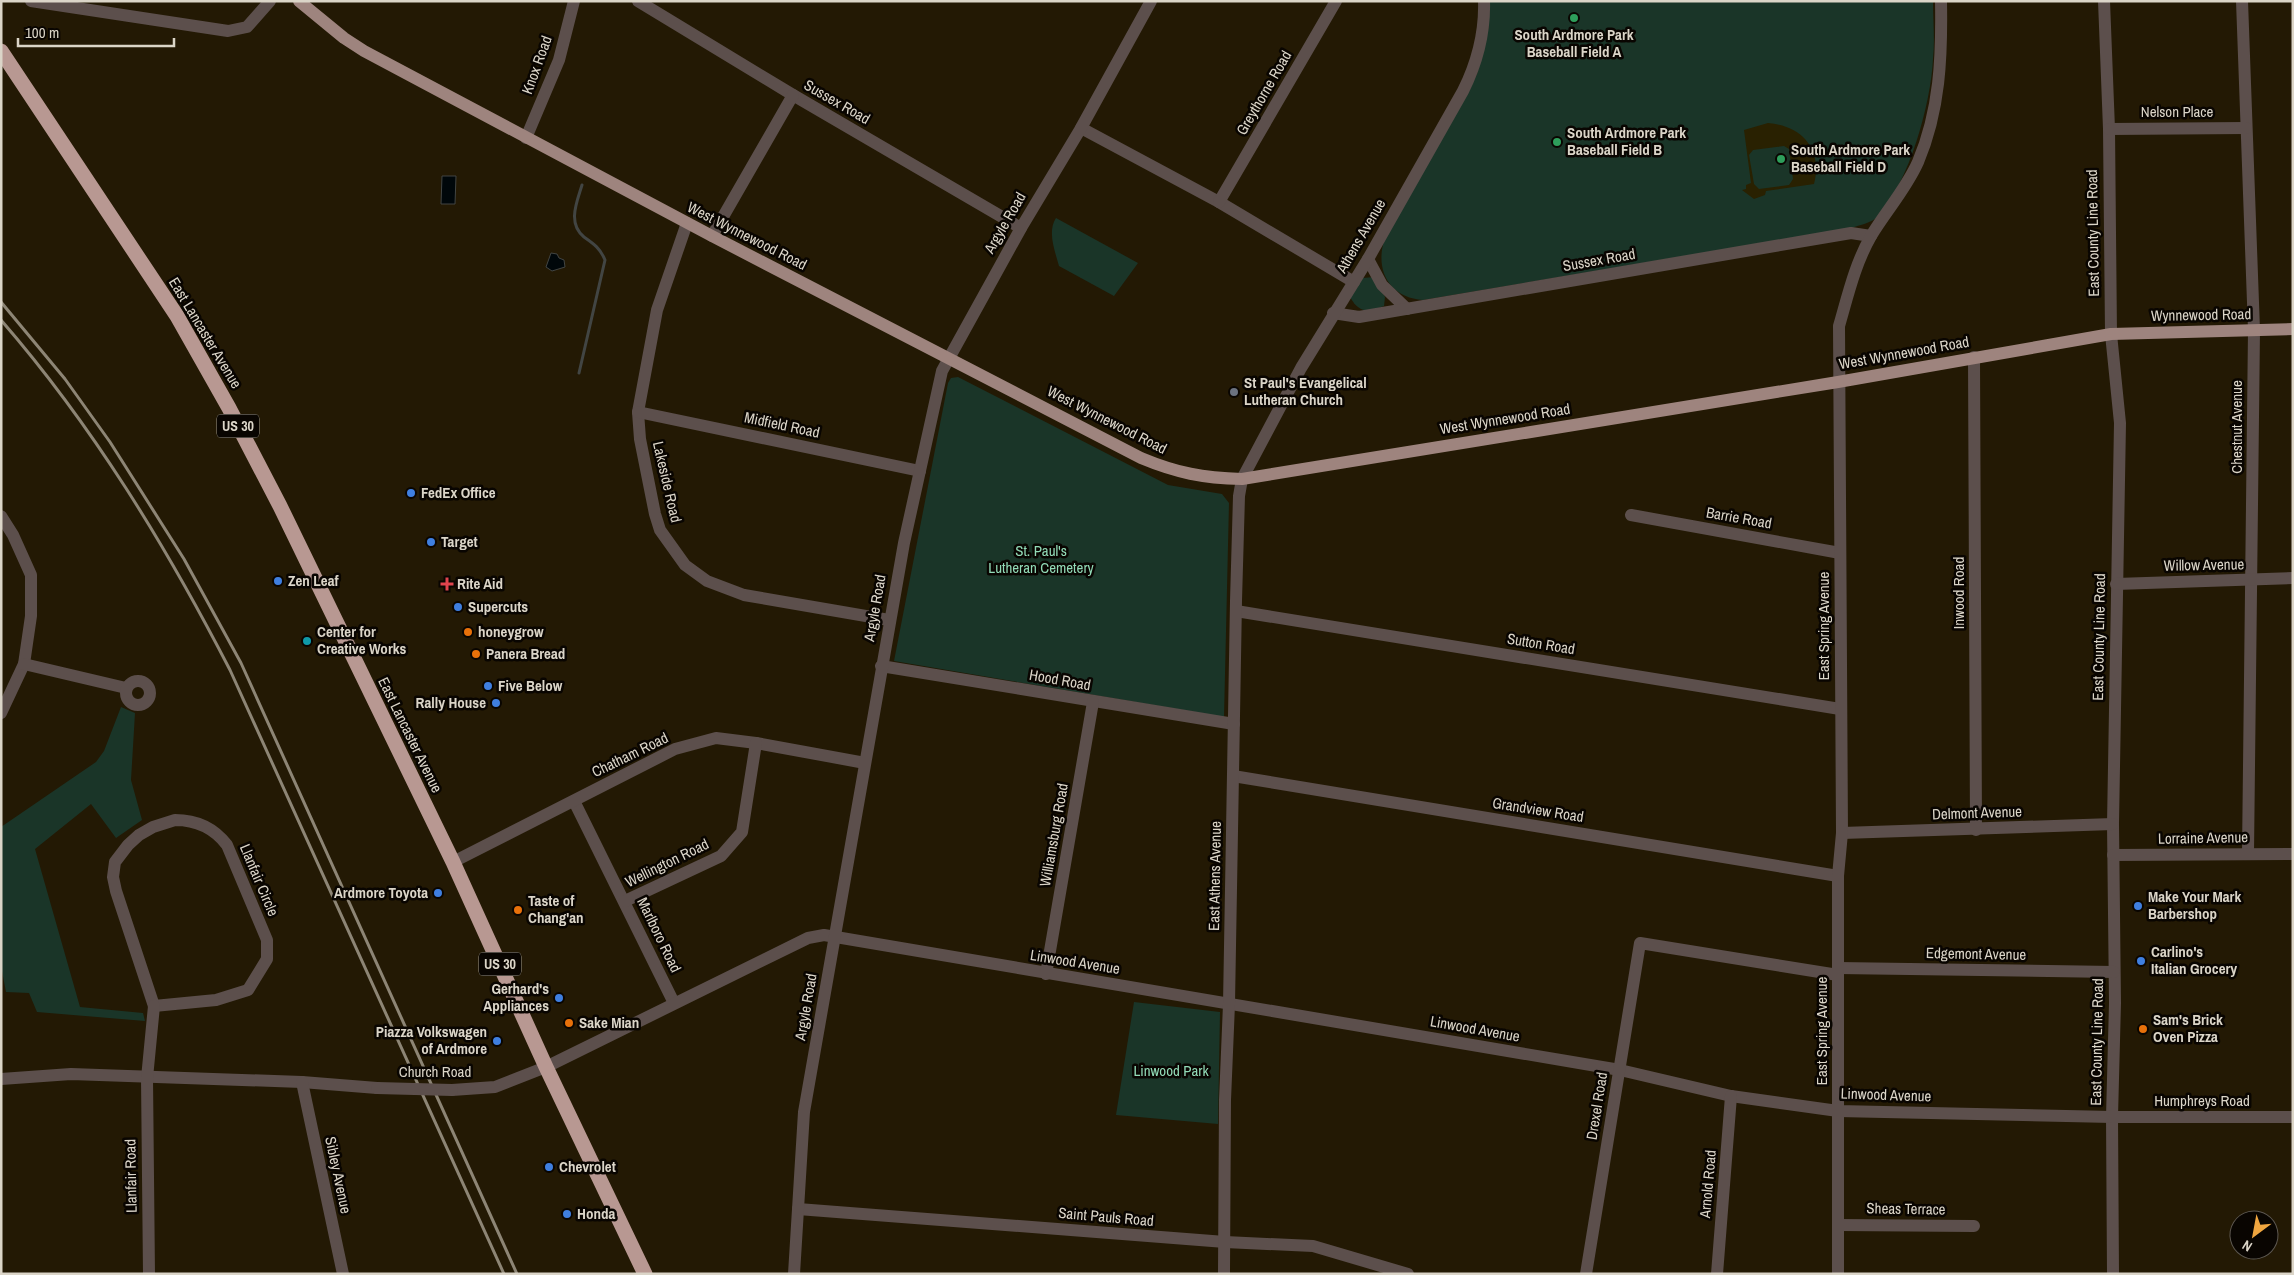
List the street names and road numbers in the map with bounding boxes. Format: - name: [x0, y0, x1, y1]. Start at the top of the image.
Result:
- street label: Knox Road: [516, 33, 557, 97]
- street label: Greythorne Road: [1231, 47, 1296, 139]
- street label: Sussex Road: [800, 74, 874, 129]
- street label: Nelson Place: [2141, 101, 2213, 122]
- street label: East County Line Road: [2081, 169, 2104, 297]
- street label: Argyle Road: [978, 188, 1031, 258]
- street label: Athens Avenue: [1330, 195, 1390, 278]
- street label: West Wynnewood Road: [684, 196, 811, 275]
- street label: Sussex Road: [1561, 243, 1637, 276]
- street label: East Lancaster Avenue: [164, 273, 247, 392]
- street label: Wynnewood Road: [2151, 303, 2251, 326]
- street label: West Wynnewood Road: [1837, 331, 1971, 374]
- street label: West Wynnewood Road: [1044, 380, 1171, 459]
- street label: Chestnut Avenue: [2226, 380, 2247, 474]
- street label: West Wynnewood Road: [1438, 398, 1572, 439]
- street label: Midfield Road: [742, 406, 822, 443]
- road number: US 30: [217, 414, 259, 438]
- street label: Lakeside Road: [648, 439, 687, 525]
- street label: Barrie Road: [1705, 501, 1774, 534]
- street label: Willow Avenue: [2164, 553, 2245, 576]
- street label: Inwood Road: [1948, 557, 1969, 629]
- street label: East Spring Avenue: [1813, 572, 1834, 680]
- street label: Argyle Road: [858, 573, 891, 644]
- street label: East County Line Road: [2087, 573, 2110, 701]
- street label: Sutton Road: [1506, 628, 1576, 659]
- street label: Hood Road: [1028, 664, 1093, 695]
- street label: East Lancaster Avenue: [373, 673, 448, 796]
- street label: Chatham Road: [588, 727, 672, 782]
- street label: Williamsburg Road: [1034, 782, 1073, 888]
- street label: Grandview Road: [1491, 792, 1585, 827]
- street label: Delmont Avenue: [1932, 800, 2023, 825]
- street label: East Athens Avenue: [1203, 821, 1226, 931]
- street label: Lorraine Avenue: [2158, 826, 2248, 849]
- street label: Wellington Road: [621, 833, 712, 892]
- street label: Llanfair Circle: [235, 840, 284, 919]
- street label: Marlboro Road: [632, 894, 687, 976]
- street label: Edgemont Avenue: [1926, 942, 2027, 965]
- street label: Linwood Avenue: [1029, 944, 1122, 979]
- road number: US 30: [479, 952, 521, 976]
- street label: Argyle Road: [789, 972, 822, 1043]
- street label: East Spring Avenue: [1811, 977, 1832, 1085]
- street label: East County Line Road: [2085, 978, 2108, 1106]
- street label: Linwood Avenue: [1429, 1010, 1522, 1047]
- street label: Church Road: [399, 1061, 471, 1082]
- street label: Drexel Road: [1581, 1071, 1612, 1141]
- street label: Linwood Avenue: [1840, 1082, 1932, 1107]
- street label: Humphreys Road: [2154, 1090, 2250, 1111]
- street label: Sibley Avenue: [320, 1134, 357, 1216]
- street label: Llanfair Road: [119, 1139, 142, 1213]
- street label: Arnold Road: [1694, 1149, 1721, 1220]
- street label: Sheas Terrace: [1866, 1197, 1946, 1220]
- street label: Saint Pauls Road: [1057, 1202, 1155, 1231]

